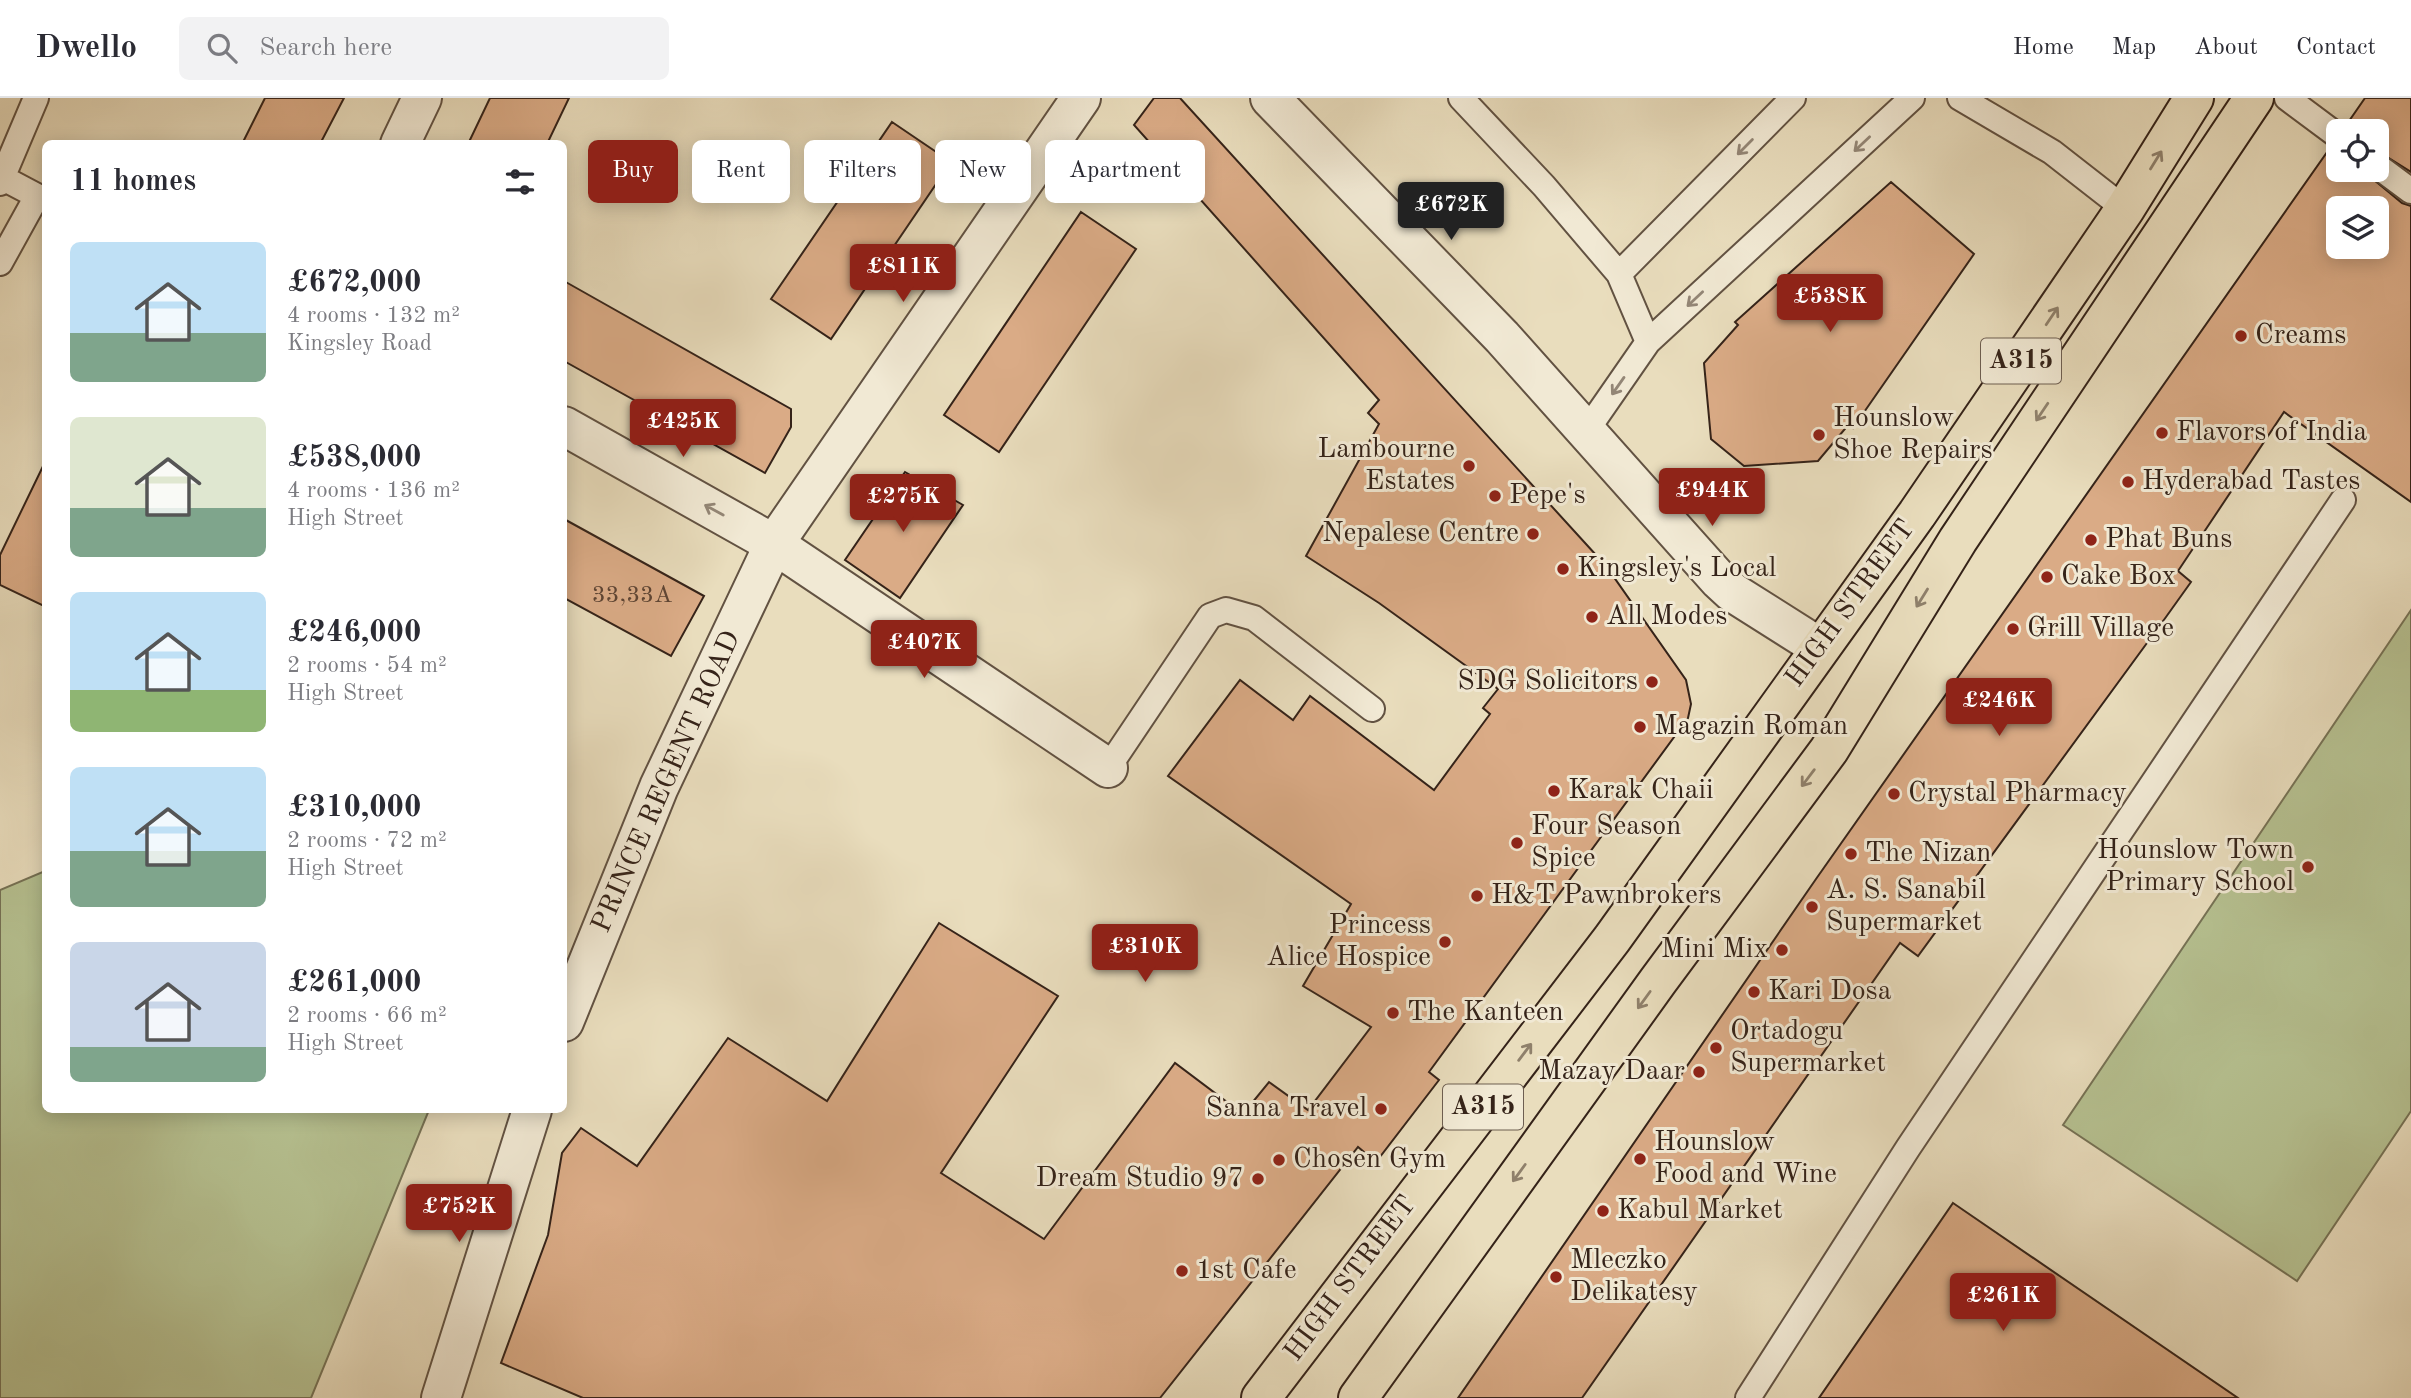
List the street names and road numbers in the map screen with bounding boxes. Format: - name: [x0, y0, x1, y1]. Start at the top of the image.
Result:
- road number: A315: [1981, 338, 2061, 384]
- street label: HIGH STREET: [1781, 515, 1921, 693]
- street label: PRINCE REGENT ROAD: [588, 627, 746, 937]
- road number: A315: [1443, 1084, 1523, 1130]
- street label: HIGH STREET: [1280, 1191, 1422, 1367]

